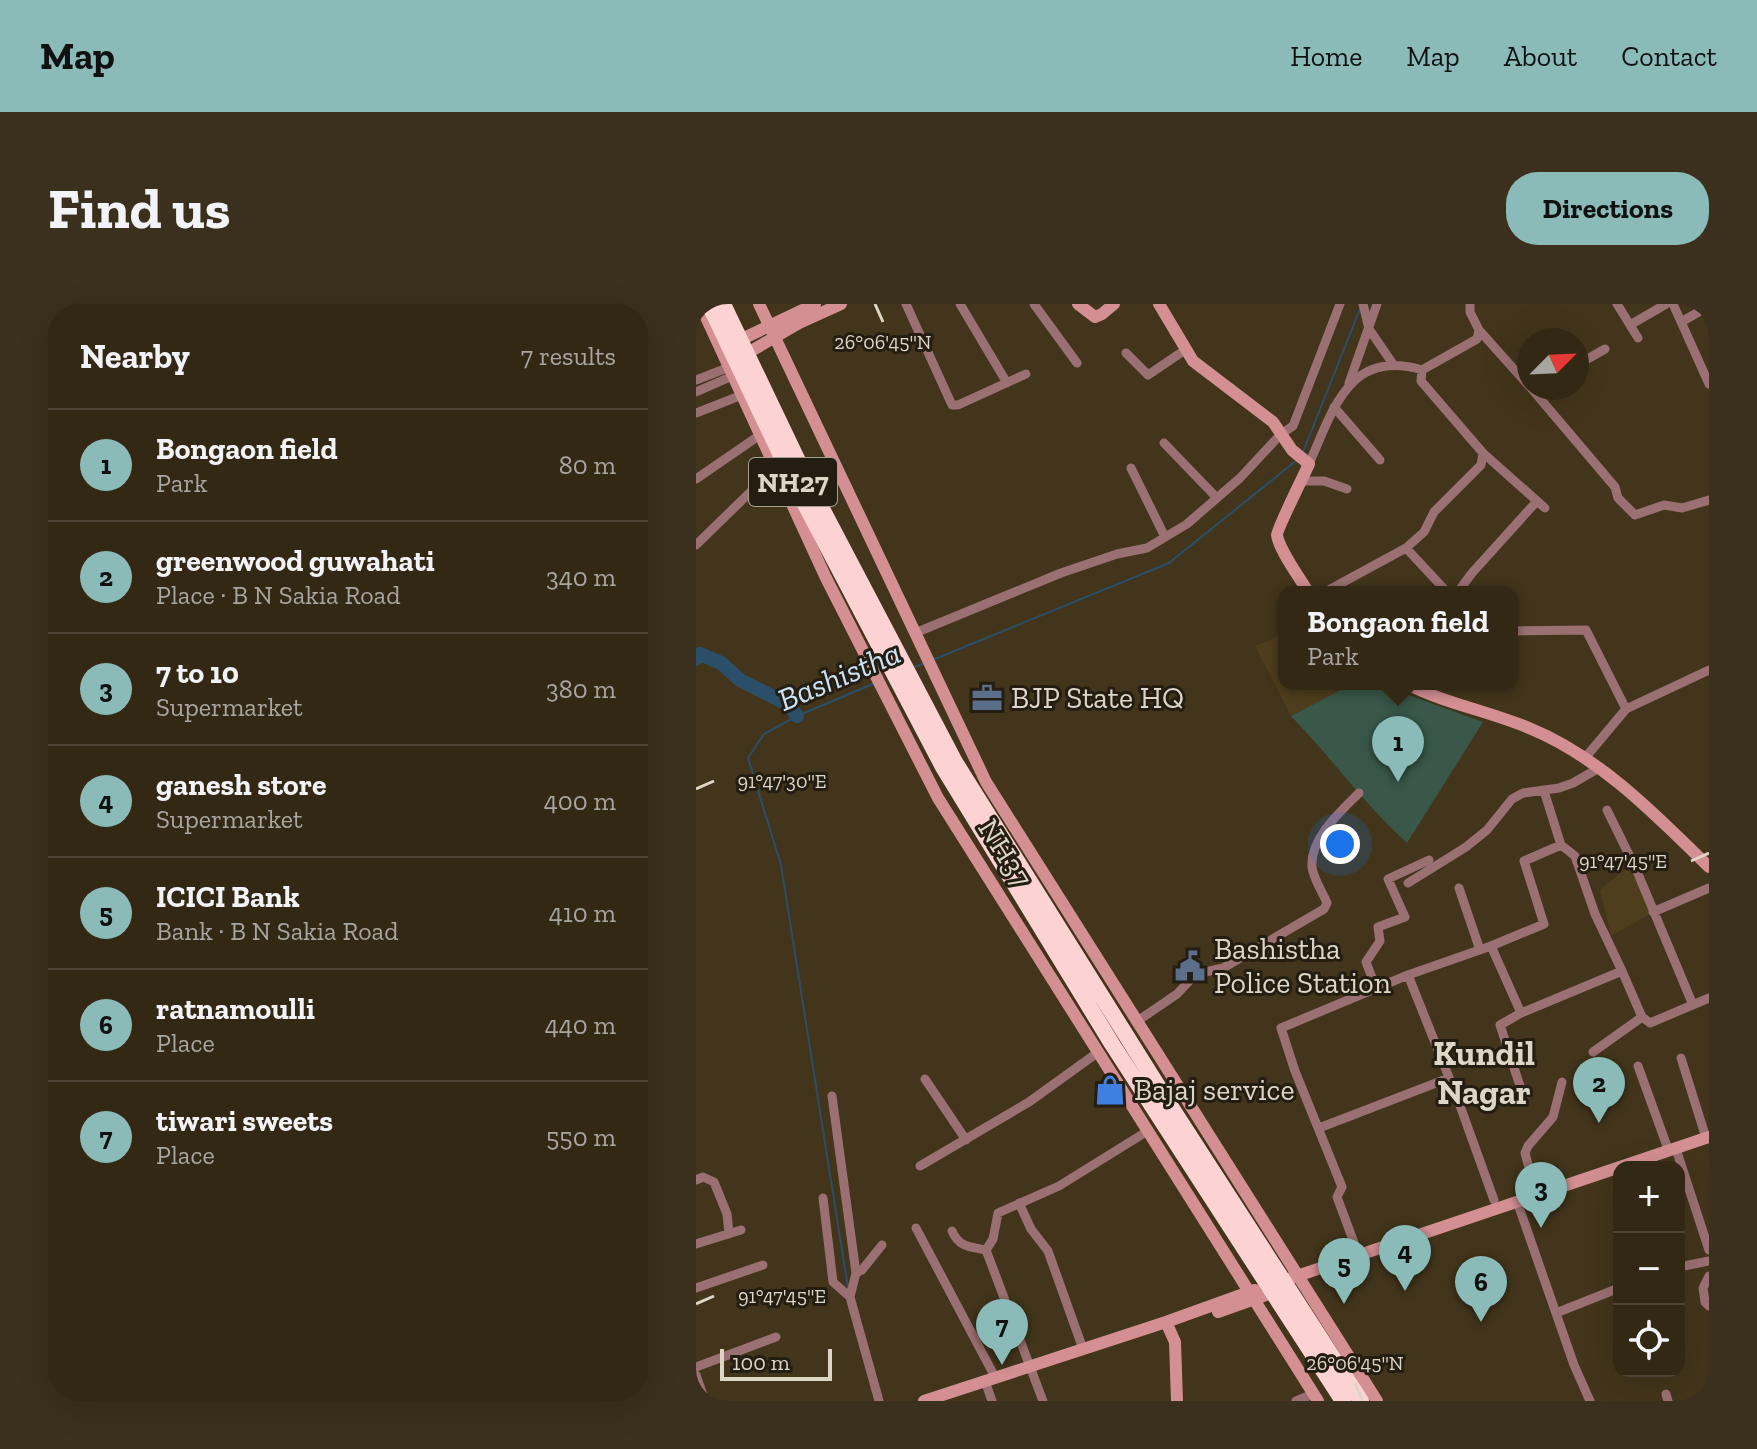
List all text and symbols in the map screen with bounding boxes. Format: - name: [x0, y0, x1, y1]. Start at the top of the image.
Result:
- text: Map: [40, 33, 115, 79]
- text: Home: [1290, 40, 1362, 73]
- text: Map: [1406, 40, 1460, 73]
- text: About: [1504, 40, 1577, 73]
- text: Contact: [1621, 40, 1717, 73]
- button: Directions: [1506, 172, 1709, 245]
- text: Find us: [48, 175, 231, 242]
- north arrow: [1517, 328, 1589, 400]
- text: 26°06'45"N: [834, 330, 932, 354]
- text: Nearby: [80, 336, 190, 377]
- text: 7 results: [521, 340, 616, 372]
- text: Bongaon field: [156, 431, 338, 467]
- text: 1: [101, 449, 111, 481]
- text: 80 m: [559, 449, 616, 481]
- road number: NH27: [749, 458, 837, 506]
- text: Park: [156, 467, 208, 499]
- text: greenwood guwahati: [156, 543, 435, 579]
- text: 2: [99, 561, 113, 593]
- text: 340 m: [546, 561, 616, 593]
- text: Place · B N Sakia Road: [156, 579, 400, 611]
- popup: [1278, 586, 1518, 690]
- text: Bongaon field: [1307, 604, 1489, 640]
- water label: Bashistha: [772, 633, 906, 719]
- text: Park: [1307, 640, 1359, 672]
- text: 7 to 10: [156, 655, 239, 691]
- text: 3: [99, 673, 113, 705]
- text: 380 m: [546, 673, 616, 705]
- place label: BJP State HQ: [1011, 680, 1184, 716]
- office icon: BJP State HQ: [970, 681, 1004, 715]
- text: Supermarket: [156, 691, 303, 723]
- pin: 1: [1372, 716, 1424, 782]
- text: ganesh store: [156, 767, 326, 803]
- text: 91°47'30"E: [737, 769, 827, 793]
- text: 4: [99, 785, 113, 817]
- text: 400 m: [544, 785, 616, 817]
- text: Supermarket: [156, 803, 303, 835]
- street label: NH37: [970, 812, 1040, 894]
- your location: [1320, 824, 1360, 864]
- text: 91°47'45"E: [1579, 849, 1667, 873]
- text: ICICI Bank: [156, 879, 300, 915]
- text: 5: [99, 897, 113, 929]
- text: 410 m: [549, 897, 616, 929]
- text: Bank · B N Sakia Road: [156, 915, 398, 947]
- place label: Bashistha Police Station: [1214, 931, 1391, 1001]
- public building icon: Bashistha Police Station: [1173, 949, 1207, 983]
- text: ratnamoulli: [156, 991, 315, 1027]
- text: 6: [99, 1009, 113, 1041]
- text: 440 m: [545, 1009, 616, 1041]
- text: Place: [156, 1027, 215, 1059]
- district label: Kundil Nagar: [1433, 1033, 1535, 1113]
- pin: 2: [1573, 1057, 1625, 1123]
- place label: Bajaj service: [1134, 1072, 1295, 1108]
- shop icon: Bajaj service: [1093, 1073, 1127, 1107]
- text: tiwari sweets: [156, 1103, 333, 1139]
- text: 7: [100, 1121, 112, 1153]
- text: 550 m: [546, 1121, 616, 1153]
- text: Place: [156, 1139, 215, 1171]
- map controls: [1613, 1161, 1685, 1377]
- button: +: [1613, 1161, 1685, 1233]
- pin: 3: [1515, 1162, 1567, 1228]
- pin: 4: [1379, 1225, 1431, 1291]
- button: −: [1613, 1233, 1685, 1305]
- pin: 5: [1318, 1238, 1370, 1304]
- pin: 6: [1455, 1256, 1507, 1322]
- text: 91°47'45"E: [738, 1284, 826, 1308]
- pin: 7: [976, 1299, 1028, 1365]
- button: locate: [1613, 1305, 1685, 1377]
- scale bar: [720, 1345, 832, 1381]
- text: 100 m: [732, 1349, 790, 1376]
- text: 26°06'45"N: [1306, 1351, 1404, 1375]

